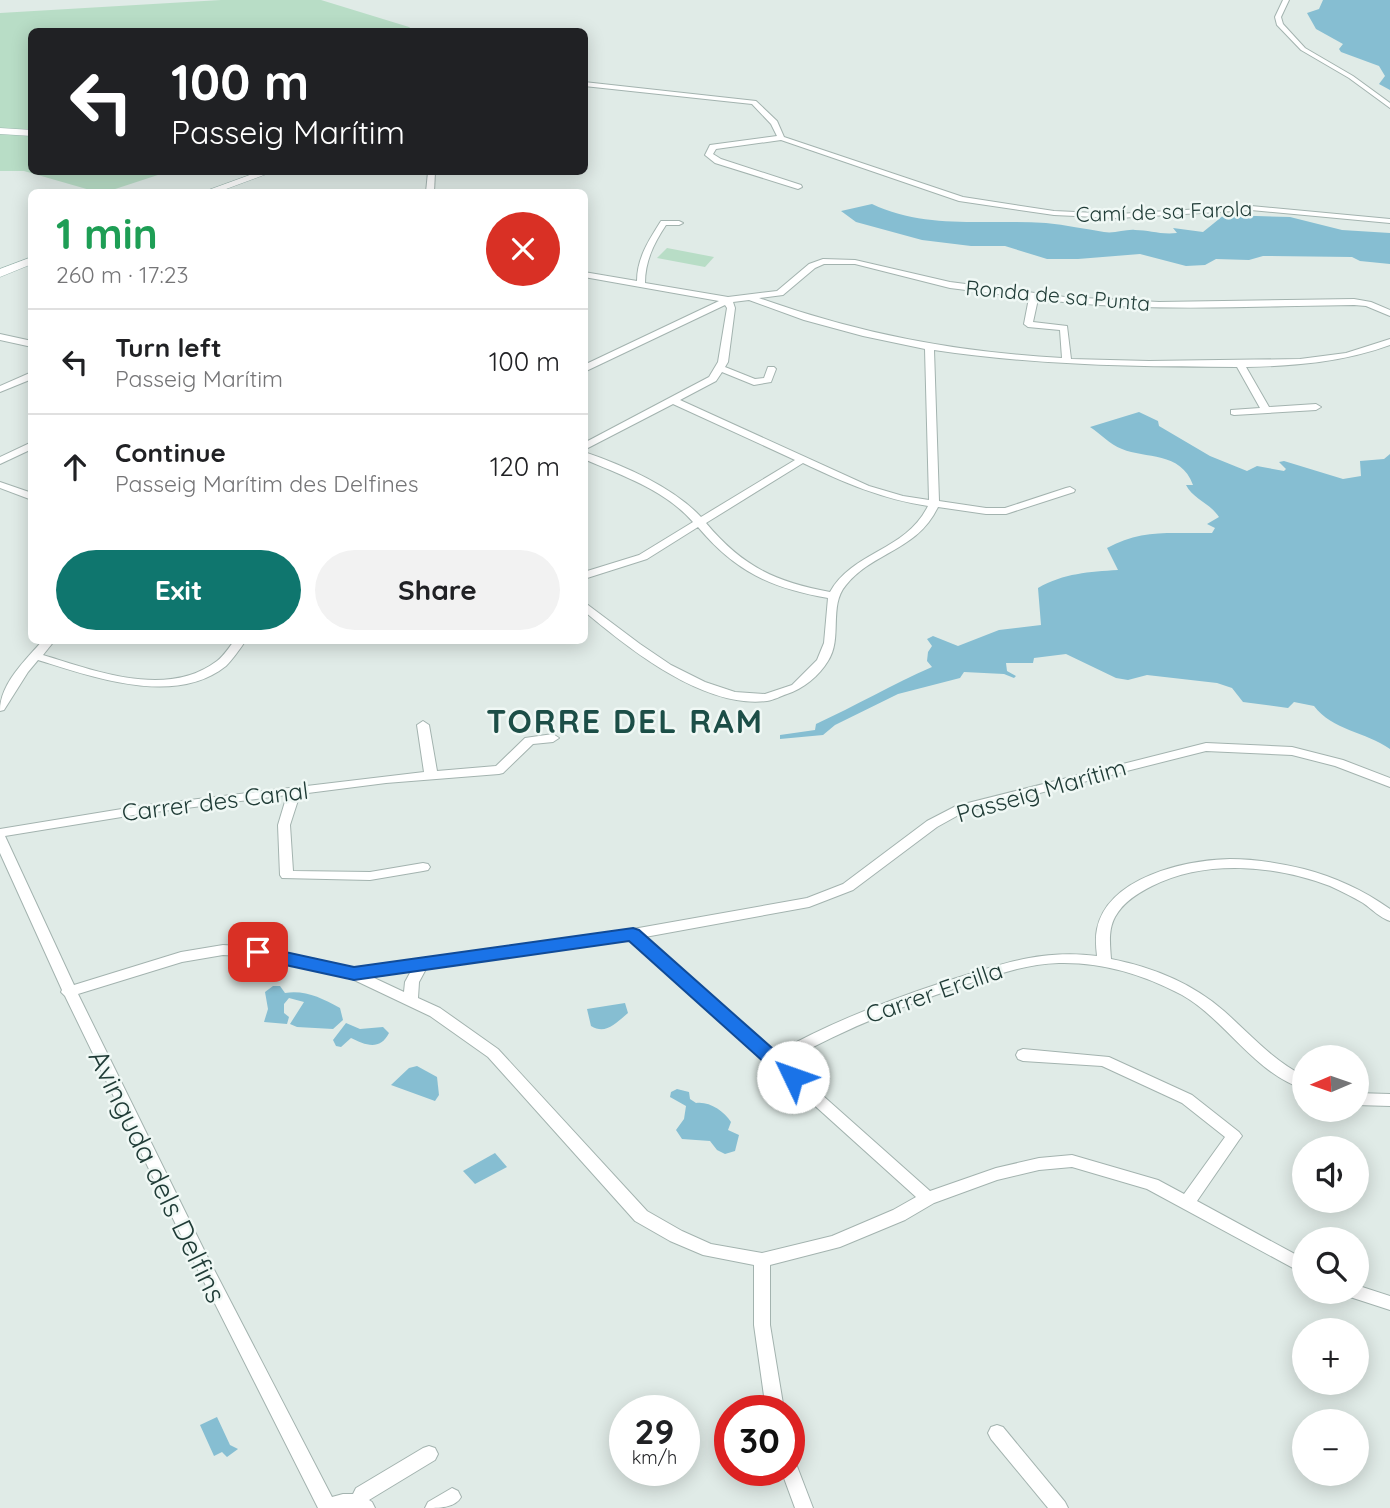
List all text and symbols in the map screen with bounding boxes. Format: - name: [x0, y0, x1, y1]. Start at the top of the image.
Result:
- text: 100 m: [171, 51, 309, 112]
- icon: left: [56, 56, 147, 147]
- text: Passeig Marítim: [171, 112, 405, 152]
- street label: Camí de sa Farola: [1075, 195, 1253, 227]
- text: 1 min: [56, 207, 158, 260]
- button: close: [486, 212, 560, 286]
- text: 260 m · 17:23: [56, 260, 189, 289]
- street label: Ronda de sa Punta: [965, 274, 1151, 316]
- text: Turn left: [115, 331, 222, 364]
- icon: left: [56, 343, 94, 381]
- text: 100 m: [489, 345, 560, 378]
- text: Passeig Marítim: [115, 364, 283, 393]
- text: Continue: [115, 436, 226, 469]
- icon: ahead: [56, 448, 94, 486]
- text: 120 m: [490, 450, 560, 483]
- text: Passeig Marítim des Delfines: [115, 469, 419, 498]
- button: Exit: [56, 550, 301, 630]
- button: Share: [315, 550, 560, 630]
- district label: TORRE DEL RAM: [486, 701, 764, 741]
- street label: Passeig Marítim: [953, 751, 1129, 829]
- street label: Carrer des Canal: [120, 775, 310, 827]
- pin: [228, 922, 288, 982]
- icon: arrive: [239, 933, 277, 971]
- street label: Carrer Ercilla: [862, 955, 1006, 1029]
- position arrow: [756, 1040, 830, 1114]
- street label: Avinguda dels Delfins: [82, 1044, 234, 1308]
- north arrow: [1292, 1045, 1368, 1122]
- map controls: [1292, 1045, 1369, 1486]
- button: sound: [1292, 1136, 1369, 1213]
- button: search: [1292, 1227, 1369, 1304]
- button: +: [1292, 1318, 1369, 1395]
- speed limit sign: 30: [714, 1395, 805, 1486]
- text: 29: [635, 1409, 674, 1453]
- button: −: [1292, 1409, 1369, 1486]
- text: km/h: [632, 1446, 677, 1469]

